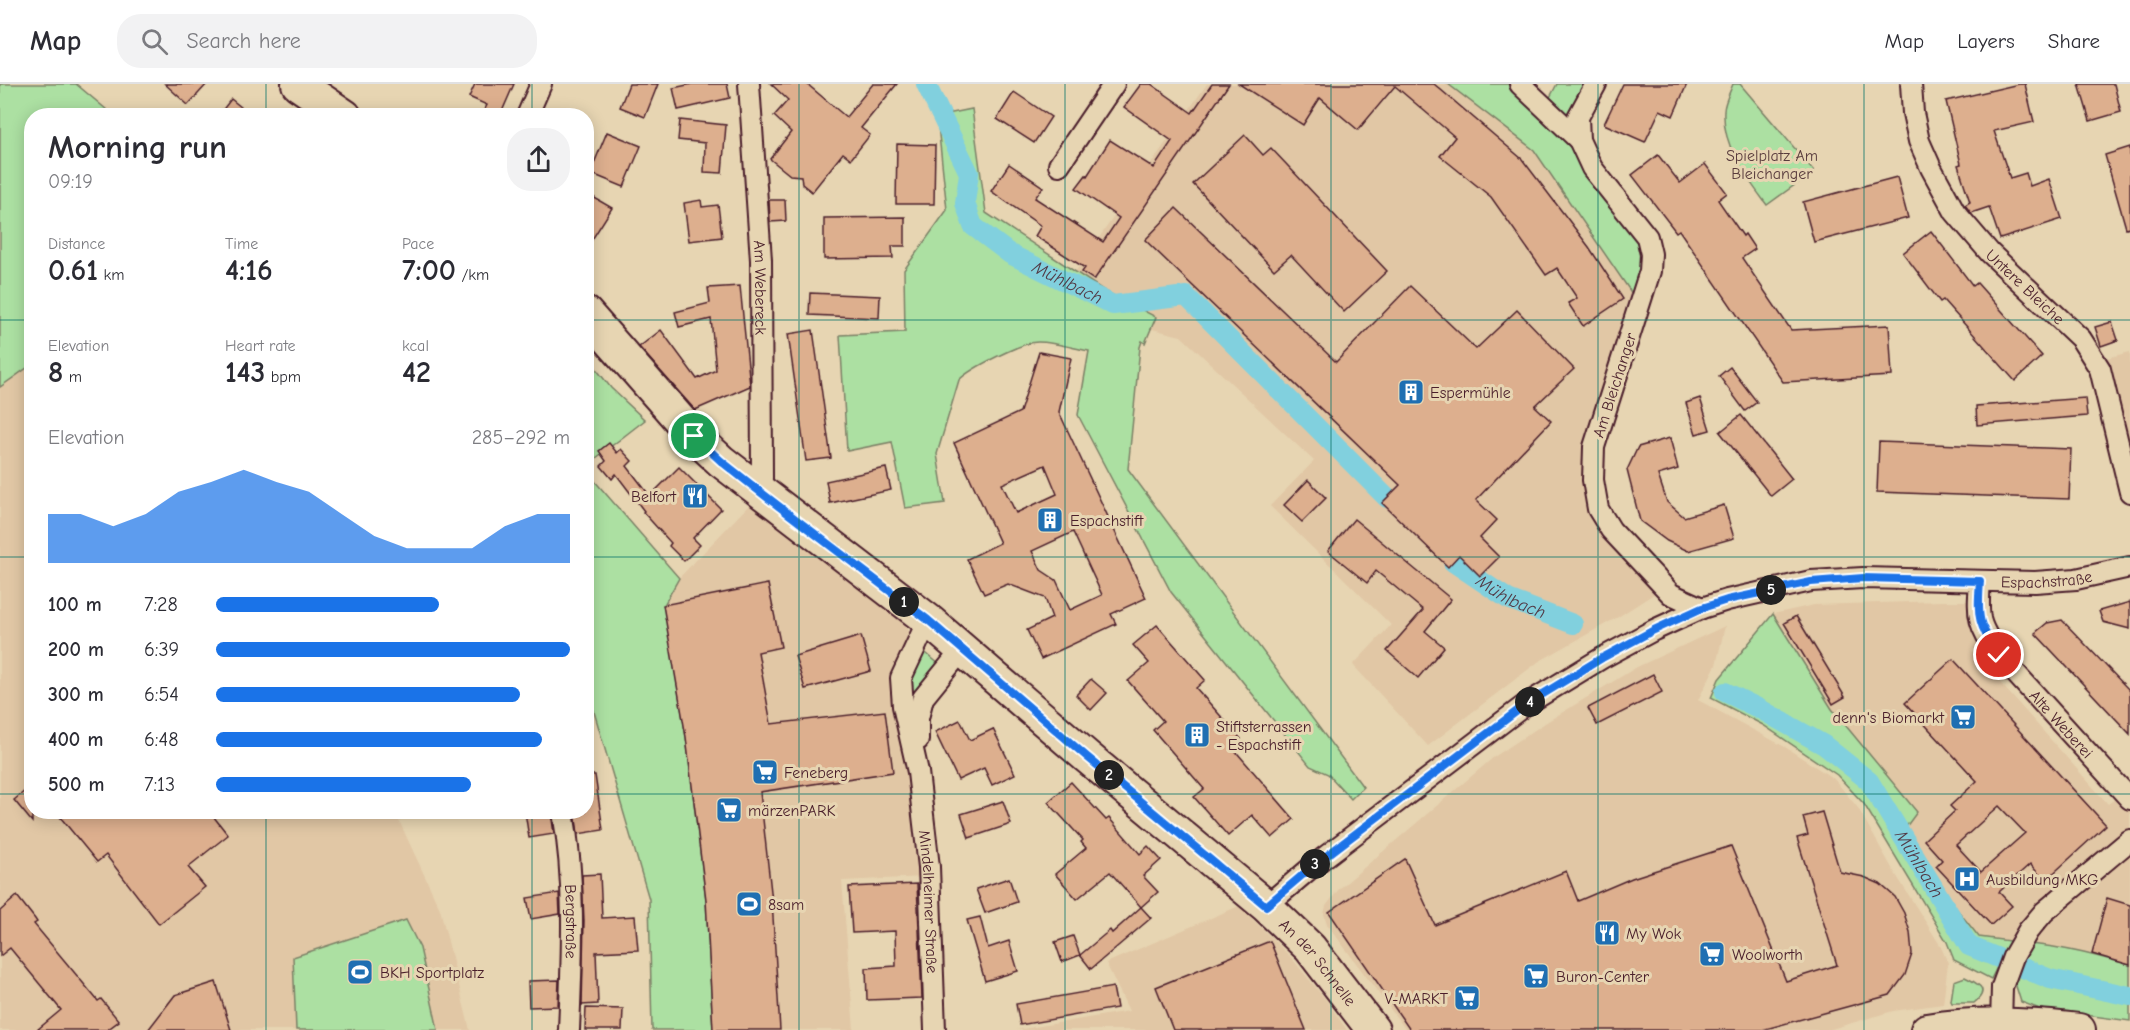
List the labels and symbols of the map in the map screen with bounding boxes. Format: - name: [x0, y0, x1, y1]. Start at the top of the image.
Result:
- park label: Spielplatz Am Bleichanger: [1726, 147, 1818, 183]
- street label: Am Webereck: [750, 240, 769, 335]
- street label: Untere Bleiche: [1982, 246, 2068, 328]
- water label: Mühlbach: [1028, 256, 1106, 309]
- street label: Am Bleichanger: [1590, 330, 1641, 440]
- building icon: Espermühle: [1396, 377, 1426, 407]
- place label: Espermühle: [1430, 384, 1511, 402]
- pin: [668, 410, 719, 461]
- restaurant icon: Belfort: [680, 481, 710, 511]
- place label: Belfort: [631, 488, 676, 506]
- building icon: Espachstift: [1035, 505, 1065, 535]
- place label: Espachstift: [1070, 512, 1144, 530]
- street label: Espachstraße: [2001, 568, 2094, 592]
- water label: Mühlbach: [1471, 570, 1548, 623]
- pin: 5: [1756, 575, 1786, 605]
- pin: 1: [889, 587, 919, 617]
- pin: [1973, 629, 2024, 680]
- pin: 4: [1515, 687, 1545, 717]
- street label: Alte Weberei: [2025, 687, 2096, 762]
- supermarket icon: denn's Biomarkt: [1948, 702, 1978, 732]
- place label: denn's Biomarkt: [1832, 709, 1944, 727]
- place label: Stiftsterrassen - Espachstift: [1216, 718, 1312, 754]
- building icon: Stiftsterrassen - Espachstift: [1182, 720, 1212, 750]
- supermarket icon: Feneberg: [750, 757, 780, 787]
- pin: 2: [1094, 760, 1124, 790]
- place label: Feneberg: [784, 764, 848, 782]
- supermarket icon: märzenPARK: [714, 795, 744, 825]
- place label: märzenPARK: [748, 802, 835, 820]
- water label: Mühlbach: [1890, 826, 1947, 902]
- street label: Mindelheimer Straße: [915, 829, 941, 974]
- pin: 3: [1300, 849, 1330, 879]
- hospital icon: Ausbildung MKG: [1952, 864, 1982, 894]
- place label: Ausbildung MKG: [1986, 871, 2098, 889]
- street label: Bergstraße: [561, 884, 580, 959]
- sports icon: 8sam: [734, 889, 764, 919]
- place label: 8sam: [768, 896, 804, 914]
- street label: An der Schnelle: [1275, 916, 1359, 1010]
- restaurant icon: My Wok: [1592, 918, 1622, 948]
- place label: My Wok: [1626, 925, 1682, 943]
- supermarket icon: Woolworth: [1697, 939, 1727, 969]
- place label: Woolworth: [1732, 946, 1803, 964]
- sports icon: BKH Sportplatz: [345, 957, 375, 987]
- supermarket icon: Buron-Center: [1521, 961, 1551, 991]
- place label: BKH Sportplatz: [380, 964, 484, 982]
- place label: Buron-Center: [1556, 968, 1650, 986]
- supermarket icon: V-MARKT: [1452, 983, 1482, 1013]
- place label: V-MARKT: [1385, 990, 1449, 1008]

